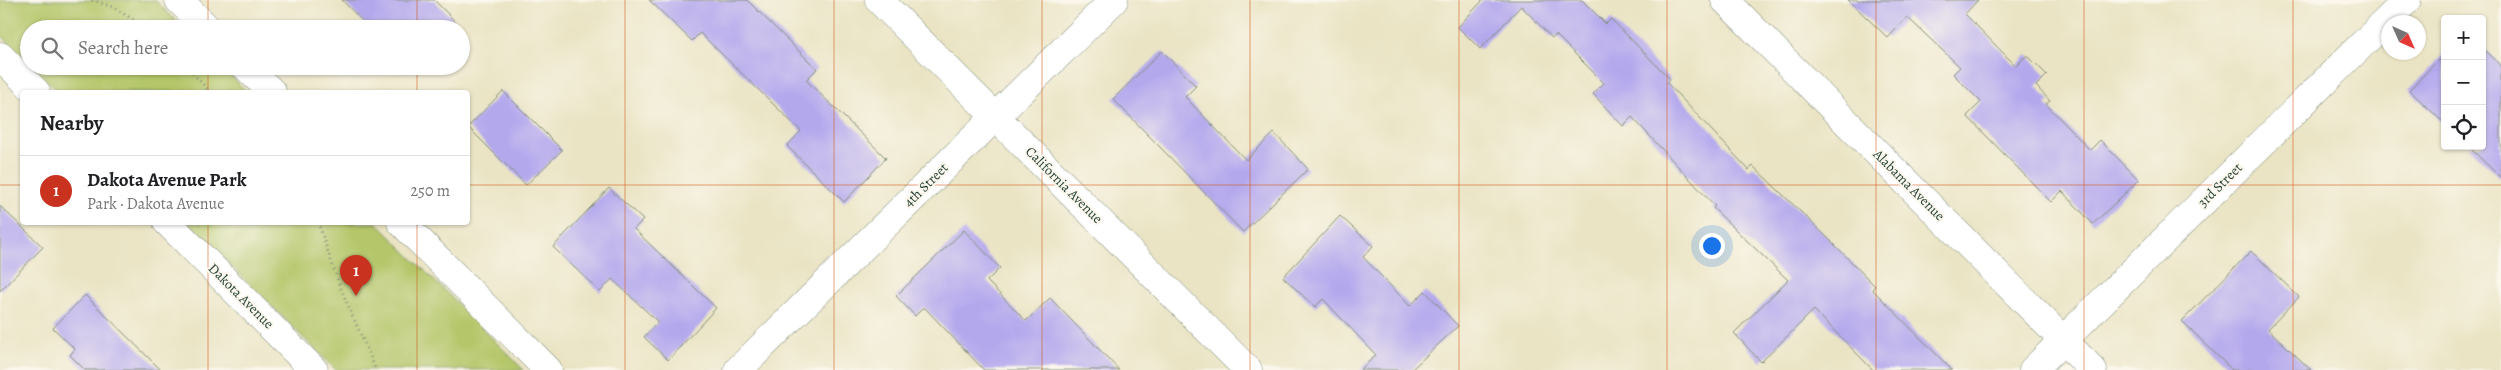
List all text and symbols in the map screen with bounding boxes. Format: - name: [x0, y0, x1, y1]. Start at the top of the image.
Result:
- north arrow: [2381, 15, 2426, 60]
- map controls: [2441, 15, 2486, 150]
- button: +: [2441, 15, 2486, 60]
- search box: [20, 20, 470, 75]
- icon: search: [38, 34, 66, 62]
- text: Search here: [78, 35, 168, 61]
- button: −: [2441, 60, 2486, 105]
- button: locate: [2441, 105, 2486, 150]
- text: Nearby: [40, 109, 103, 137]
- street label: California Avenue: [1021, 142, 1107, 228]
- street label: Alabama Avenue: [1868, 144, 1949, 225]
- street label: 4th Street: [900, 158, 953, 211]
- street label: 3rd Street: [2194, 158, 2247, 211]
- text: Dakota Avenue Park: [87, 167, 247, 193]
- text: 1: [53, 180, 59, 202]
- text: 250 m: [411, 180, 450, 202]
- text: Park · Dakota Avenue: [87, 193, 224, 215]
- your location: [1699, 233, 1725, 259]
- pin: 1: [340, 255, 372, 296]
- street label: Dakota Avenue: [204, 259, 278, 333]

